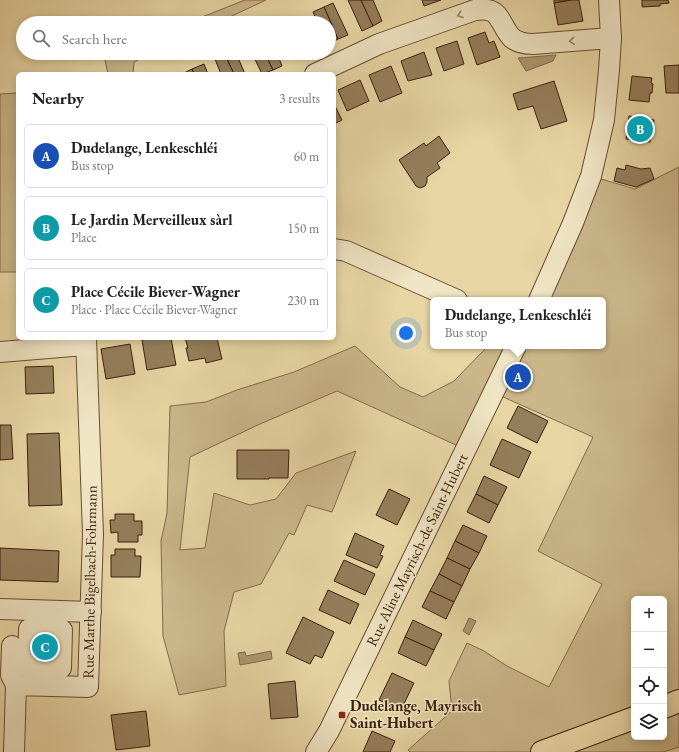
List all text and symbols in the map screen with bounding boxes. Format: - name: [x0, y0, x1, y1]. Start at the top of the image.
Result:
- one-way arrow: [456, 11, 463, 19]
- search box: [16, 16, 336, 60]
- icon: search: [30, 27, 52, 49]
- text: Search here: [62, 29, 127, 48]
- one-way arrow: [569, 36, 576, 45]
- text: Nearby: [32, 87, 84, 109]
- text: 3 results: [279, 90, 320, 107]
- pin: B: [627, 114, 653, 144]
- text: Dudelange, Lenkeschléi: [71, 138, 218, 157]
- text: A: [41, 148, 51, 165]
- text: 60 m: [294, 148, 319, 165]
- text: Bus stop: [71, 157, 114, 174]
- text: Le Jardin Merveilleux sàrl: [71, 210, 233, 229]
- text: B: [42, 220, 50, 237]
- text: 150 m: [288, 220, 319, 237]
- text: Place: [71, 229, 97, 246]
- text: Place Cécile Biever-Wagner: [71, 282, 240, 301]
- text: C: [41, 292, 51, 309]
- text: 230 m: [288, 292, 319, 309]
- popup: [430, 297, 606, 349]
- text: Place · Place Cécile Biever-Wagner: [71, 301, 237, 318]
- text: Dudelange, Lenkeschléi: [445, 305, 591, 324]
- your location: [396, 323, 416, 343]
- text: Bus stop: [445, 324, 487, 341]
- pin: A: [505, 362, 531, 392]
- street label: Rue Aline Mayrisch-de Saint-Hubert: [362, 450, 472, 649]
- street label: Rue Marthe Bigelbach-Fohrmann: [78, 485, 101, 679]
- map controls: [631, 596, 667, 740]
- button: +: [631, 596, 667, 632]
- pin: C: [32, 632, 58, 662]
- button: −: [631, 632, 667, 668]
- button: locate: [631, 668, 667, 704]
- place label: Dudelange, Mayrisch Saint-Hubert: [350, 696, 482, 732]
- button: layers: [631, 704, 667, 740]
- marker: Dudelange, Mayrisch Saint-Hubert: [337, 710, 347, 720]

